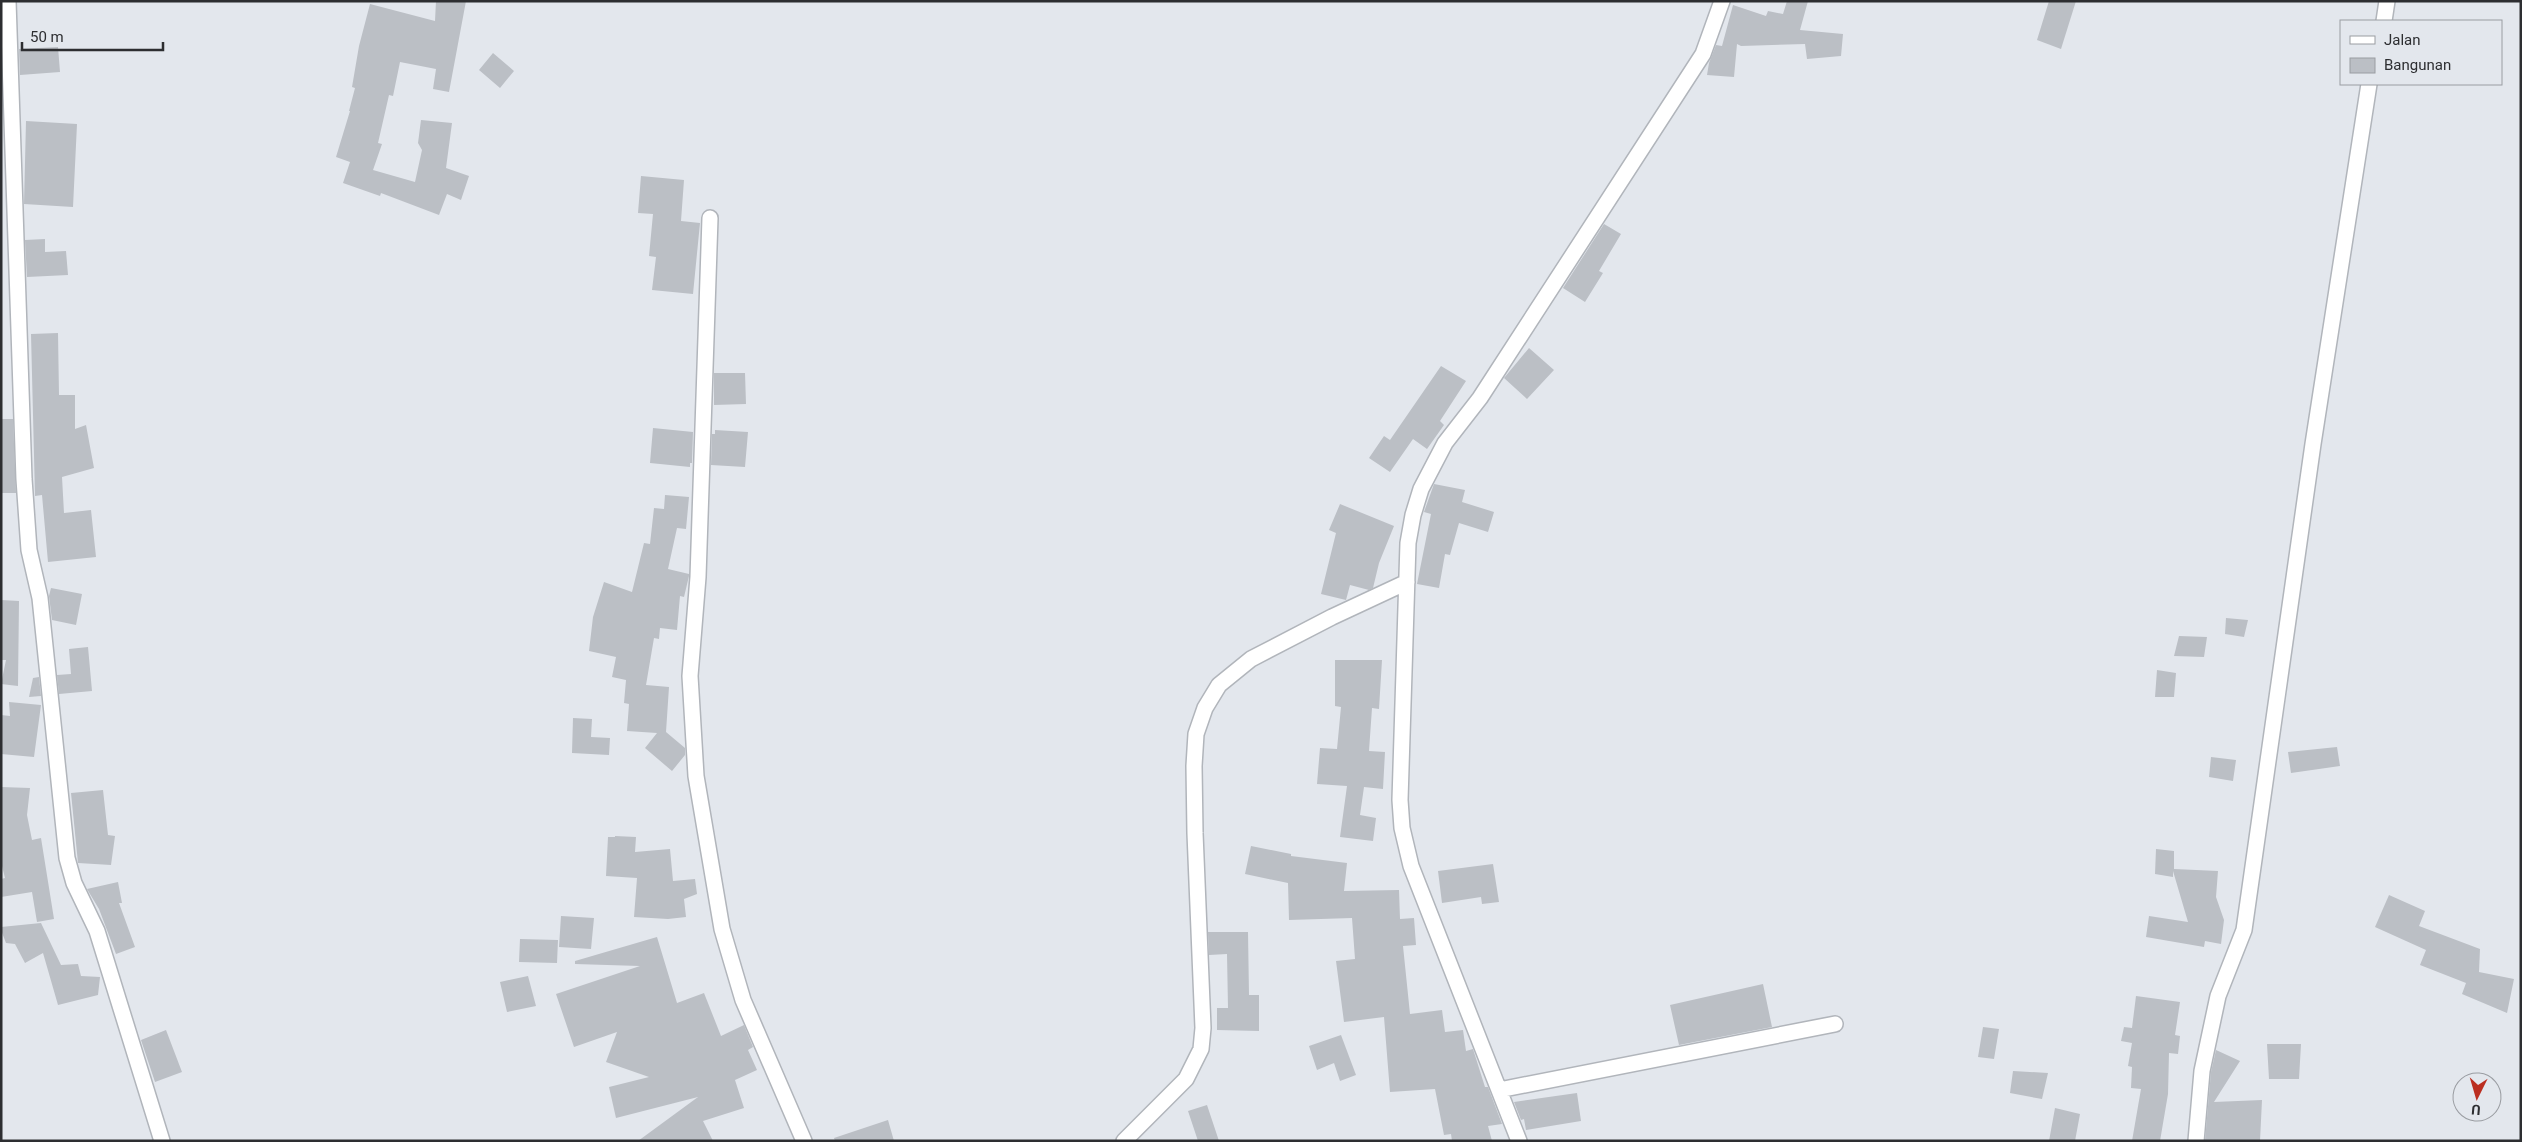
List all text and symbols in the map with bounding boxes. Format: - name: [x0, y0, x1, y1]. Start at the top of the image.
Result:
- scale bar: [22, 20, 164, 52]
- legend: [2340, 20, 2502, 85]
- text: 50 m: [30, 28, 64, 46]
- text: Jalan: [2384, 31, 2421, 49]
- text: Bangunan: [2384, 56, 2451, 74]
- north arrow: [2452, 1072, 2502, 1122]
- text: U: [2471, 1102, 2481, 1118]

